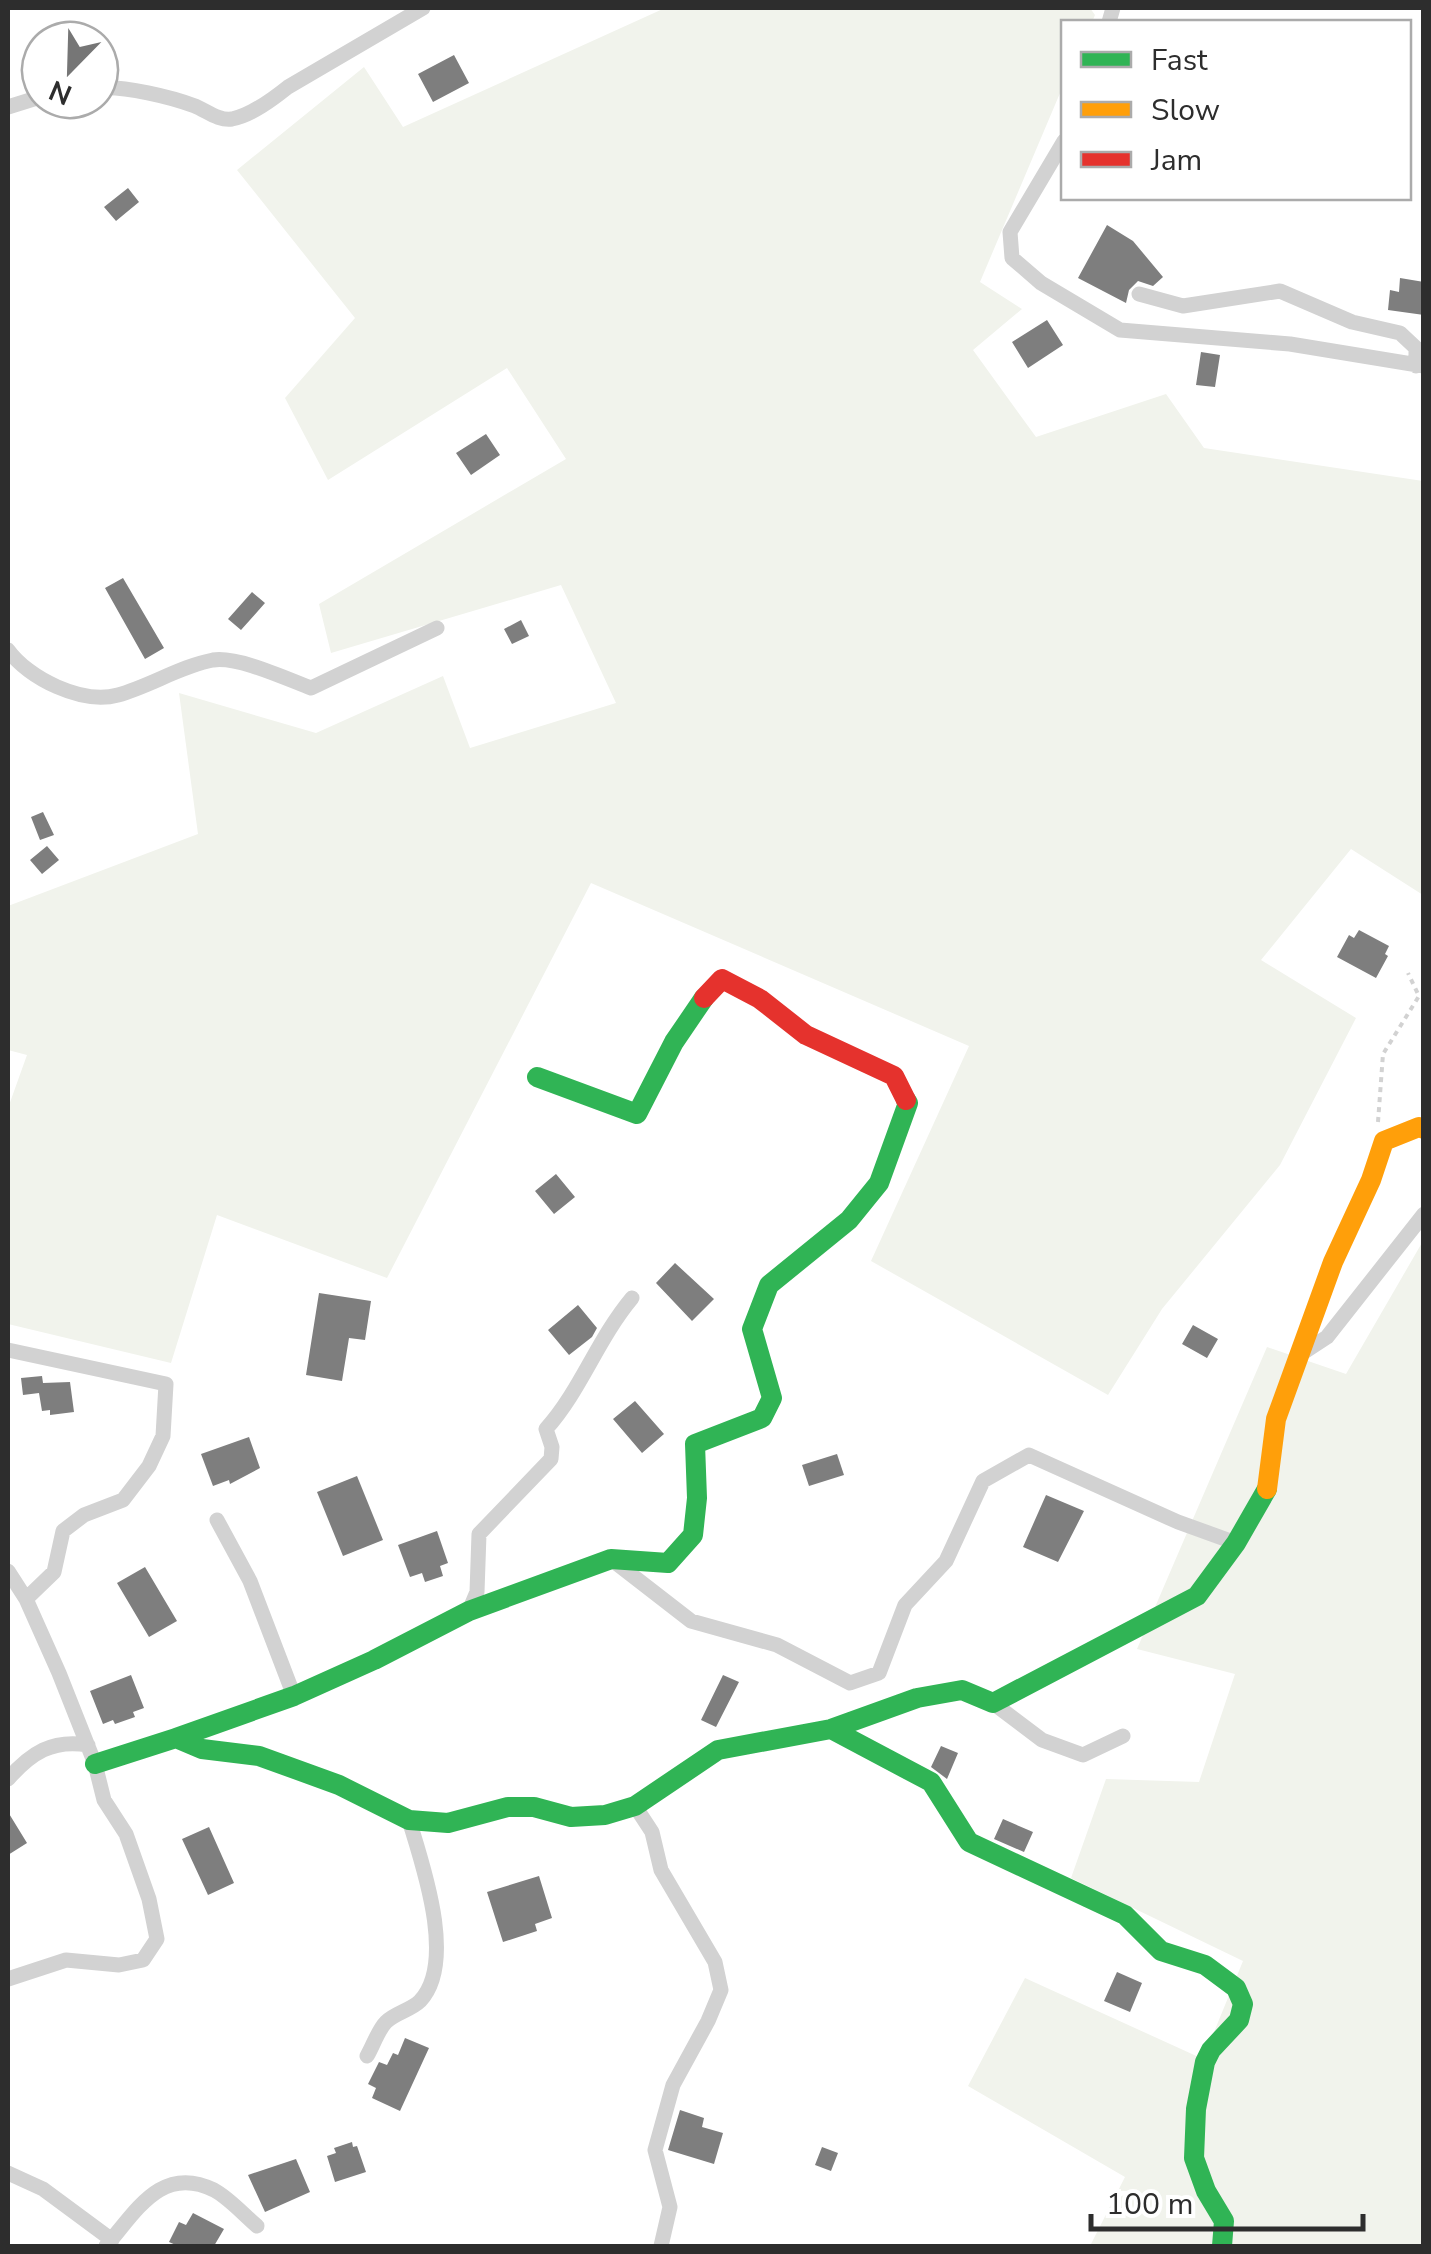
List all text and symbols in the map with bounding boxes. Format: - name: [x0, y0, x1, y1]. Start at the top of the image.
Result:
- north arrow: [20, 20, 120, 120]
- legend: [1061, 20, 1411, 200]
- text: Fast: [1151, 40, 1208, 81]
- text: N: [44, 71, 78, 114]
- text: Slow: [1151, 90, 1220, 131]
- text: Jam: [1150, 140, 1202, 181]
- scale bar: [1091, 2169, 1364, 2231]
- text: 100 m: [1106, 2184, 1193, 2225]

